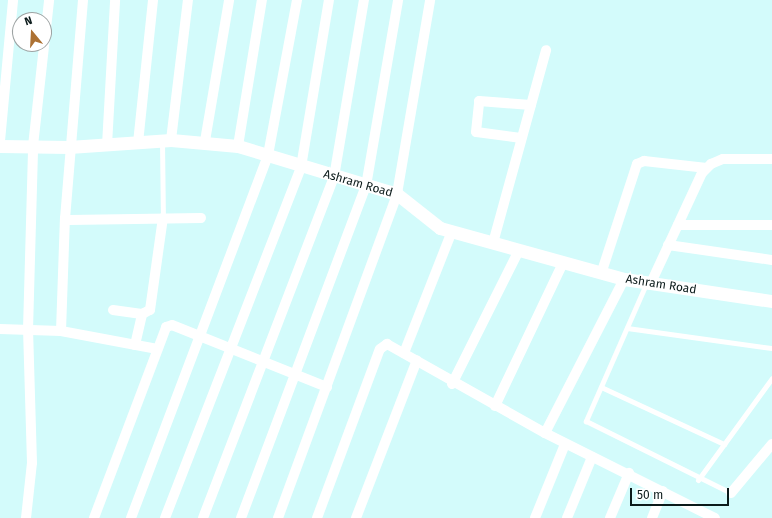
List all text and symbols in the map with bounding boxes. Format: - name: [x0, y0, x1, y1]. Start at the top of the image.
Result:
- north arrow: [12, 12, 52, 52]
- text: N: [23, 14, 34, 28]
- street label: Ashram Road: [322, 167, 394, 201]
- street label: Ashram Road: [625, 272, 697, 298]
- scale bar: [632, 480, 731, 506]
- text: 50 m: [637, 488, 663, 502]

